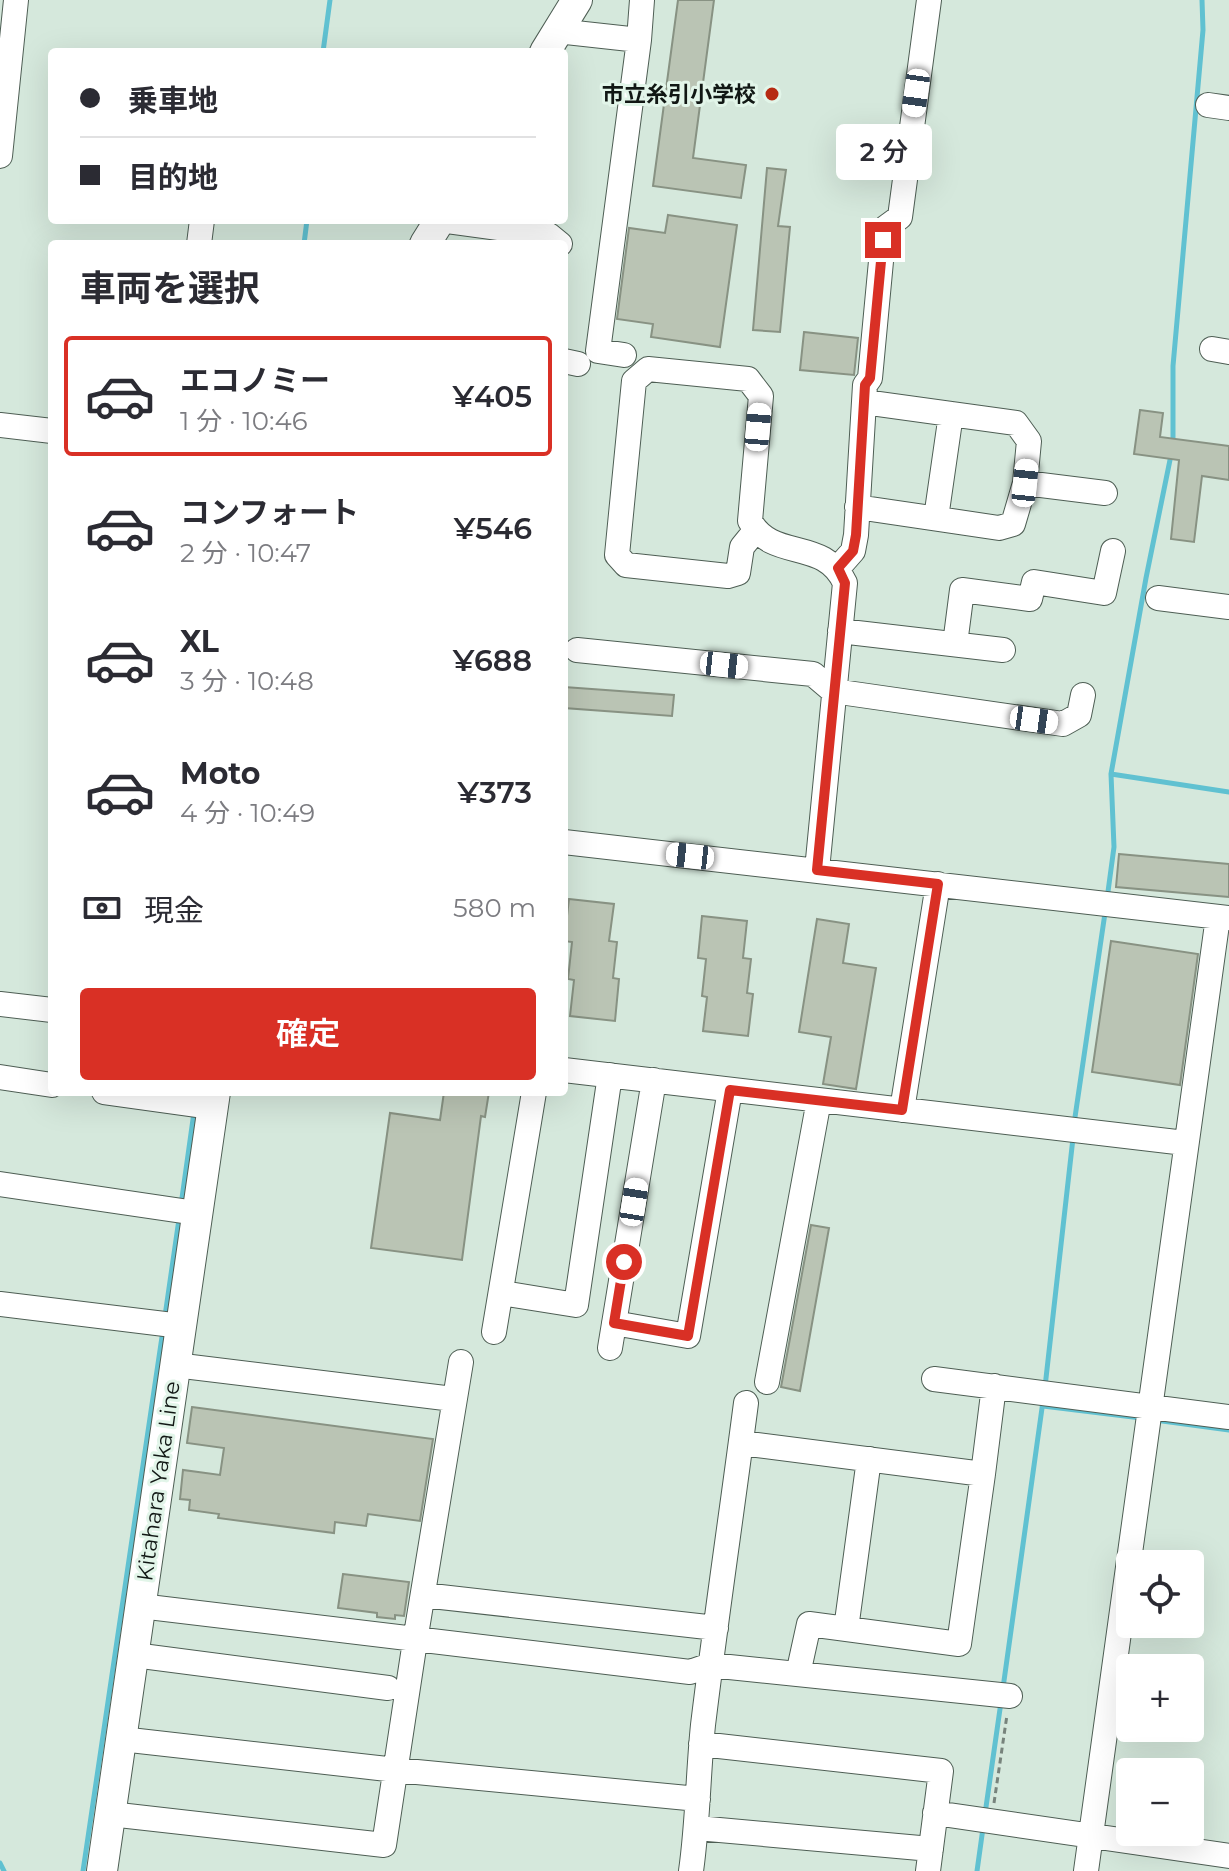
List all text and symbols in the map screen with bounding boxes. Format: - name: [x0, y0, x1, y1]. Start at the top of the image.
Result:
- car: [901, 68, 931, 118]
- place label: 市立糸引小学校: [602, 81, 756, 108]
- text: 乗車地: [128, 82, 218, 119]
- marker: 市立糸引小学校: [763, 85, 781, 103]
- callout: 2 分: [835, 124, 931, 180]
- text: 2 分: [860, 136, 908, 168]
- text: 目的地: [128, 159, 218, 196]
- route end: [865, 222, 901, 258]
- text: 車両を選択: [80, 266, 260, 310]
- icon: car: [84, 360, 156, 432]
- text: エコノミー: [180, 362, 330, 399]
- text: ¥405: [453, 378, 532, 415]
- car: [744, 402, 772, 452]
- text: 1 分 · 10:46: [180, 405, 308, 437]
- car: [1011, 458, 1039, 508]
- icon: car: [84, 492, 156, 564]
- text: コンフォート: [180, 494, 359, 531]
- text: ¥546: [454, 510, 532, 547]
- text: 2 分 · 10:47: [180, 537, 311, 569]
- text: XL: [180, 623, 219, 660]
- icon: car: [84, 624, 156, 696]
- text: ¥688: [453, 642, 532, 679]
- car: [699, 651, 749, 679]
- text: 3 分 · 10:48: [180, 665, 314, 697]
- car: [1009, 705, 1059, 735]
- text: Moto: [180, 755, 261, 792]
- icon: car: [84, 756, 156, 828]
- text: ¥373: [457, 774, 532, 811]
- text: 4 分 · 10:49: [180, 797, 315, 829]
- car: [665, 842, 715, 870]
- icon: cash: [80, 886, 124, 930]
- text: 現金: [144, 892, 204, 929]
- text: 580 m: [453, 892, 536, 924]
- button: 確定: [80, 988, 536, 1080]
- car: [618, 1176, 650, 1228]
- route start: [606, 1244, 642, 1280]
- street label: Kitahara Yaka Line: [131, 1379, 186, 1583]
- map controls: [1116, 1550, 1204, 1846]
- button: locate: [1116, 1550, 1204, 1638]
- button: +: [1116, 1654, 1204, 1742]
- button: −: [1116, 1758, 1204, 1846]

